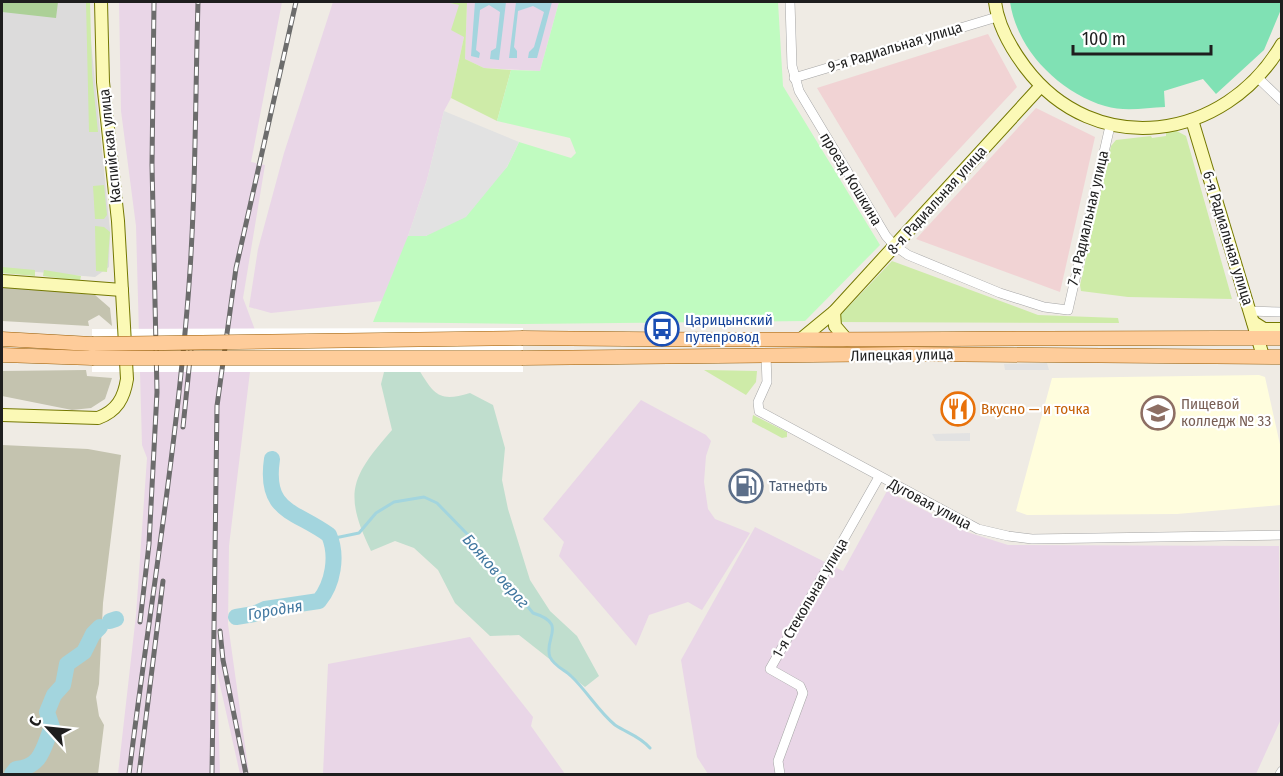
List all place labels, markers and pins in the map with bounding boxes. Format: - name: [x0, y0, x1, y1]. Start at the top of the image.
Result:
- bus stop icon: Царицынский путепровод: [644, 311, 680, 347]
- place label: Царицынский путепровод: [685, 311, 773, 346]
- restaurant icon: Вкусно — и точка: [940, 391, 976, 427]
- school or university icon: Пищевой колледж № 33: [1140, 395, 1176, 431]
- place label: Пищевой колледж № 33: [1181, 395, 1271, 430]
- place label: Вкусно — и точка: [981, 400, 1090, 418]
- fuel station icon: Татнефть: [728, 468, 764, 504]
- place label: Татнефть: [769, 477, 828, 495]

